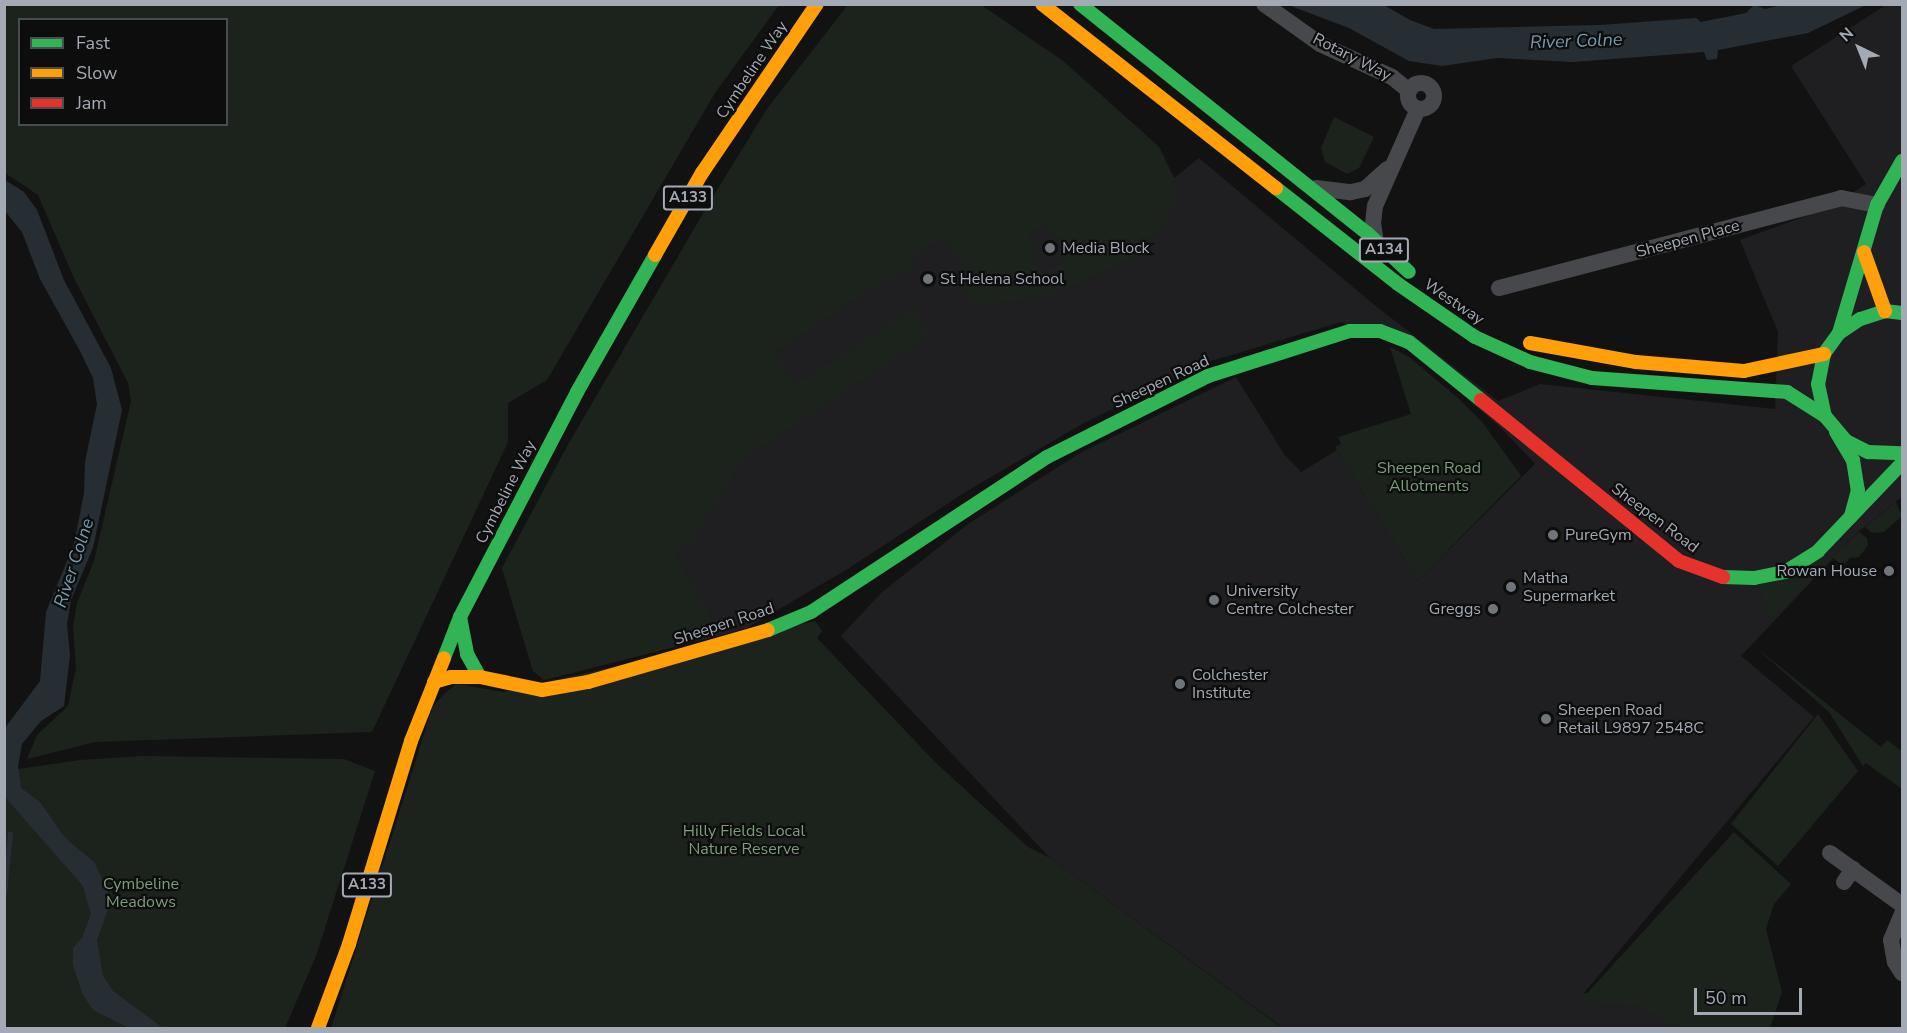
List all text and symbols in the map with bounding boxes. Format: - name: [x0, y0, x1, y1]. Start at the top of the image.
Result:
- legend: [18, 18, 228, 126]
- street label: Cymbeline Way: [712, 18, 792, 122]
- north arrow: [1829, 18, 1889, 78]
- text: N: [1835, 23, 1859, 47]
- street label: Rotary Way: [1310, 29, 1394, 85]
- water label: River Colne: [1529, 29, 1623, 53]
- text: Fast: [76, 31, 110, 55]
- text: Slow: [76, 61, 117, 85]
- text: Jam: [76, 91, 107, 115]
- road number: A133: [662, 186, 714, 210]
- street label: Sheepen Place: [1634, 216, 1742, 262]
- place label: Media Block: [1062, 238, 1150, 258]
- road number: A134: [1358, 238, 1410, 262]
- marker: Media Block: [1043, 241, 1057, 255]
- place label: St Helena School: [940, 269, 1064, 289]
- marker: St Helena School: [921, 272, 935, 286]
- street label: Westway: [1420, 275, 1488, 329]
- street label: Sheepen Road: [1110, 351, 1212, 413]
- street label: Cymbeline Way: [472, 437, 540, 547]
- park label: Sheepen Road Allotments: [1377, 458, 1481, 496]
- street label: Sheepen Road: [1608, 479, 1702, 557]
- water label: River Colne: [49, 516, 99, 610]
- place label: PureGym: [1565, 525, 1632, 545]
- marker: PureGym: [1546, 528, 1560, 542]
- place label: Rowan House: [1776, 561, 1877, 581]
- marker: Rowan House: [1882, 564, 1896, 578]
- place label: Matha Supermarket: [1523, 568, 1615, 606]
- marker: Matha Supermarket: [1504, 580, 1518, 594]
- place label: University Centre Colchester: [1226, 581, 1354, 619]
- marker: University Centre Colchester: [1207, 593, 1221, 607]
- street label: Sheepen Road: [671, 599, 777, 649]
- place label: Greggs: [1429, 599, 1481, 619]
- marker: Greggs: [1486, 602, 1500, 616]
- place label: Colchester Institute: [1192, 665, 1268, 703]
- marker: Colchester Institute: [1173, 677, 1187, 691]
- place label: Sheepen Road Retail L9897 2548C: [1558, 700, 1704, 738]
- marker: Sheepen Road Retail L9897 2548C: [1539, 712, 1553, 726]
- park label: Hilly Fields Local Nature Reserve: [683, 821, 805, 859]
- road number: A133: [342, 873, 392, 897]
- park label: Cymbeline Meadows: [103, 874, 179, 912]
- scale bar: [1697, 976, 1805, 1014]
- text: 50 m: [1705, 986, 1747, 1010]

